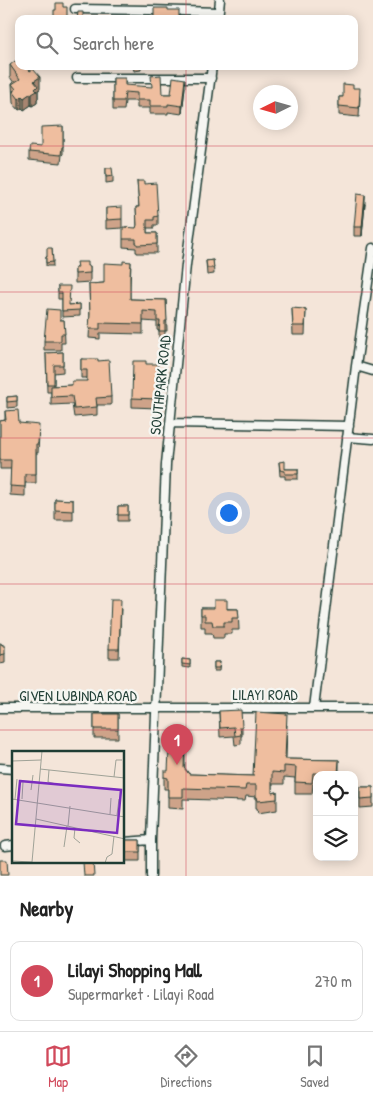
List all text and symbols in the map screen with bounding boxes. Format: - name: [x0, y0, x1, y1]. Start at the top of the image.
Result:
- search box: [15, 15, 358, 70]
- icon: search: [33, 29, 61, 57]
- text: Search here: [73, 30, 154, 56]
- north arrow: [253, 85, 298, 130]
- street label: SOUTHPARK ROAD: [144, 333, 176, 436]
- your location: [216, 500, 242, 526]
- street label: LILAYI ROAD: [232, 684, 298, 705]
- street label: GIVEN LUBINDA ROAD: [19, 685, 138, 706]
- pin: 1: [161, 724, 193, 765]
- inset map: [12, 751, 125, 864]
- map controls: [313, 771, 358, 861]
- button: locate: [313, 771, 358, 816]
- button: layers: [313, 816, 358, 861]
- text: Nearby: [20, 894, 73, 923]
- text: Lilayi Shopping Mall: [68, 957, 202, 983]
- text: 1: [34, 970, 40, 992]
- text: 270 m: [315, 970, 352, 992]
- text: Supermarket · Lilayi Road: [68, 983, 214, 1005]
- tab: Map: [44, 1042, 72, 1091]
- tab: Directions: [160, 1042, 212, 1091]
- tab: Saved: [300, 1042, 329, 1091]

